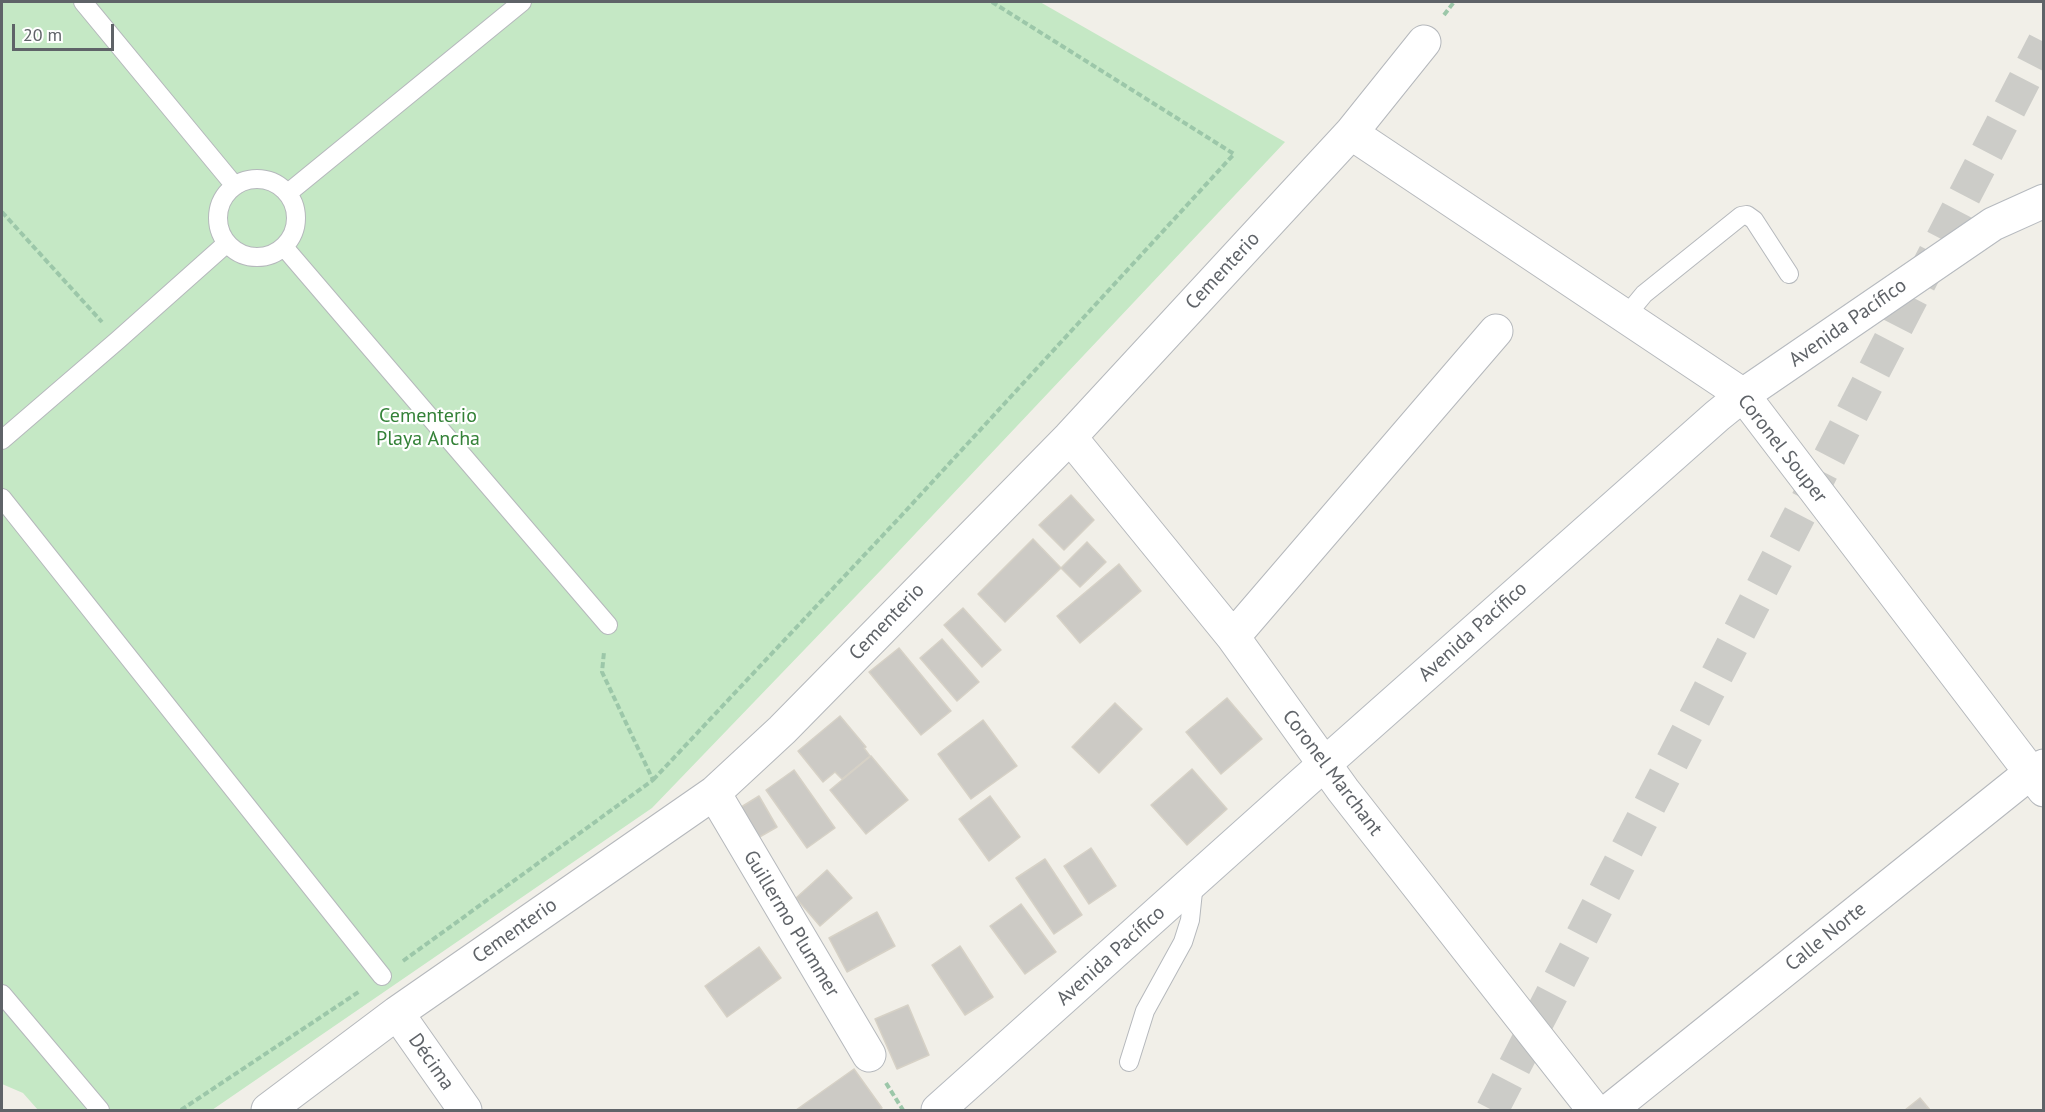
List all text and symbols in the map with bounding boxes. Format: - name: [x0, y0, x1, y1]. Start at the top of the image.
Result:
- scale bar: [15, 12, 117, 50]
- text: 20 m: [23, 23, 62, 46]
- street label: Cementerio: [1181, 227, 1265, 315]
- street label: Avenida Pacífico: [1785, 274, 1911, 372]
- street label: Coronel Souper: [1732, 390, 1832, 508]
- park label: Cementerio Playa Ancha: [376, 404, 480, 451]
- street label: Avenida Pacífico: [1414, 577, 1532, 687]
- street label: Cementerio: [844, 578, 930, 666]
- street label: Coronel Marchant: [1277, 705, 1387, 841]
- street label: Guillermo Plummer: [738, 846, 844, 1002]
- street label: Cementerio: [468, 893, 562, 969]
- street label: Calle Norte: [1781, 897, 1871, 977]
- street label: Avenida Pacífico: [1052, 901, 1170, 1011]
- street label: Décima: [403, 1029, 459, 1095]

